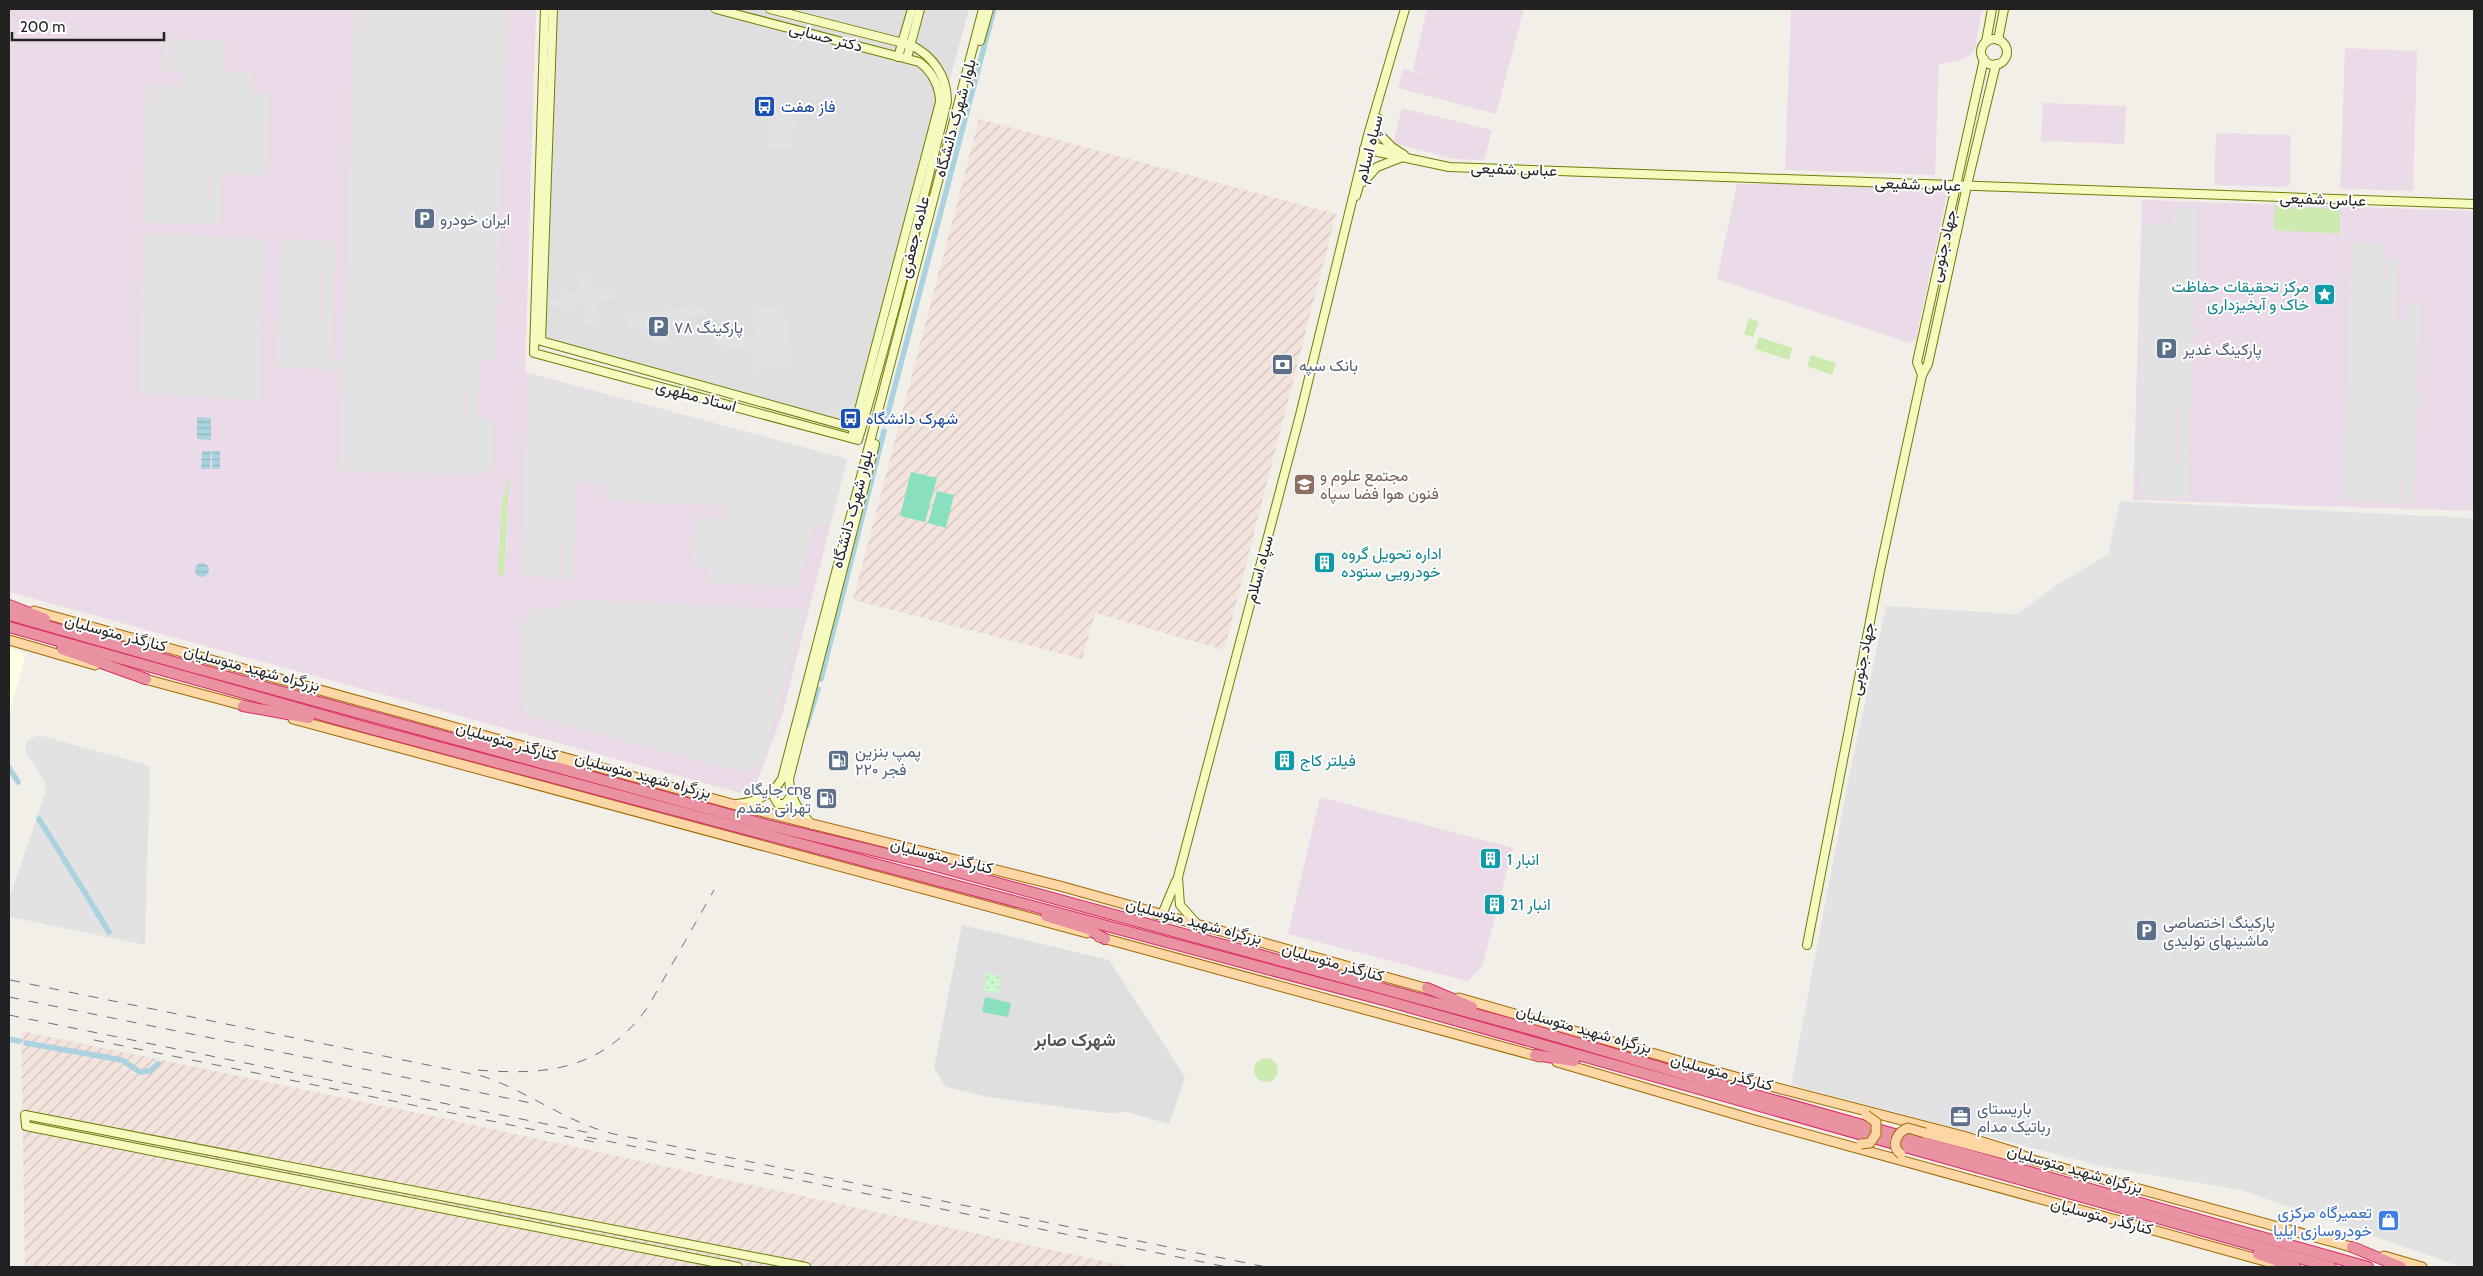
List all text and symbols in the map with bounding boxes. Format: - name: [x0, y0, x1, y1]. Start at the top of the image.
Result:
- scale bar: [12, 10, 165, 42]
- text: 200 m: [20, 18, 65, 36]
- street label: دکتر حسابی: [787, 18, 865, 57]
- street label: بلوار شهرک دانشگاه: [930, 57, 981, 180]
- bus stop icon: فاز هفت: [753, 94, 777, 118]
- place label: فاز هفت: [781, 97, 836, 117]
- street label: سپاه اسلام: [1351, 113, 1389, 185]
- street label: عباس شفیعی: [1470, 158, 1558, 181]
- street label: عباس شفیعی: [1874, 173, 1962, 196]
- street label: عباس شفیعی: [2279, 188, 2367, 211]
- street label: علامه جعفری: [895, 194, 934, 280]
- parking icon: ایران خودرو: [412, 207, 436, 231]
- street label: جهاد جنوبی: [1925, 208, 1962, 284]
- place label: ایران خودرو: [440, 210, 510, 230]
- place label: مرکز تحقیقات حفاظت خاک و آبخیزداری: [2171, 277, 2309, 315]
- place icon: مرکز تحقیقات حفاظت خاک و آبخیزداری: [2313, 283, 2337, 307]
- parking icon: پارکینگ ۷۸: [646, 315, 670, 339]
- place label: پارکینگ ۷۸: [674, 318, 743, 339]
- parking icon: پارکینگ غدیر: [2155, 337, 2179, 361]
- place label: پارکینگ غدیر: [2182, 340, 2262, 361]
- bank icon: بانک سپه: [1271, 353, 1295, 377]
- place label: بانک سپه: [1299, 356, 1358, 377]
- street label: استاد مطهری: [653, 376, 738, 417]
- bus stop icon: شهرک دانشگاه: [838, 406, 862, 430]
- place label: شهرک دانشگاه: [866, 409, 958, 429]
- street label: بلوار شهرک دانشگاه: [827, 448, 878, 571]
- place label: مجتمع علوم و فنون هوا فضا سپاه: [1320, 466, 1439, 505]
- school or university icon: مجتمع علوم و فنون هوا فضا سپاه: [1292, 472, 1316, 496]
- street label: سپاه اسلام: [1241, 533, 1279, 605]
- place label: اداره تحویل گروه خودرویی ستوده: [1341, 544, 1442, 582]
- building icon: اداره تحویل گروه خودرویی ستوده: [1313, 550, 1337, 574]
- street label: کنارگذر متوسلیان: [62, 610, 169, 657]
- street label: جهاد جنوبی: [1846, 621, 1879, 697]
- street label: بزرگراه شهید متوسلیان: [182, 641, 322, 696]
- street label: کنارگذر متوسلیان: [454, 717, 560, 766]
- place label: پمپ بنزین ۲۲۰ فجر: [855, 742, 921, 780]
- street label: بزرگراه شهید متوسلیان: [573, 748, 713, 803]
- fuel station icon: پمپ بنزین ۲۲۰ فجر: [827, 748, 851, 772]
- building icon: فیلتر کاج: [1272, 748, 1296, 772]
- place label: فیلتر کاج: [1300, 751, 1356, 772]
- place label: جایگاه cng تهرانی مقدم: [736, 780, 812, 818]
- fuel station icon: جایگاه cng تهرانی مقدم: [815, 786, 839, 810]
- street label: کنارگذر متوسلیان: [888, 834, 995, 879]
- building icon: انبار 1: [1479, 847, 1503, 871]
- place label: انبار 1: [1507, 850, 1539, 870]
- building icon: انبار 21: [1482, 892, 1506, 916]
- street label: بزرگراه شهید متوسلیان: [1124, 894, 1264, 949]
- place label: انبار 21: [1510, 895, 1551, 915]
- place label: پارکینگ اختصاصی ماشینهای تولیدی: [2163, 913, 2275, 951]
- parking icon: پارکینگ اختصاصی ماشینهای تولیدی: [2135, 919, 2159, 943]
- street label: کنارگذر متوسلیان: [1280, 938, 1386, 987]
- street label: بزرگراه شهید متوسلیان: [1514, 1001, 1654, 1058]
- district label: شهرک صابر: [1033, 1029, 1116, 1051]
- street label: کنارگذر متوسلیان: [1668, 1049, 1775, 1096]
- place label: باریستای رباتیک مدام: [1977, 1099, 2051, 1137]
- office icon: باریستای رباتیک مدام: [1949, 1105, 1973, 1129]
- street label: بزرگراه شهید متوسلیان: [2005, 1141, 2145, 1198]
- street label: کنارگذر متوسلیان: [2048, 1193, 2155, 1240]
- place label: تعمیرگاه مرکزی خودروسازی ایلیا: [2273, 1203, 2372, 1241]
- shop icon: تعمیرگاه مرکزی خودروسازی ایلیا: [2376, 1209, 2400, 1233]

